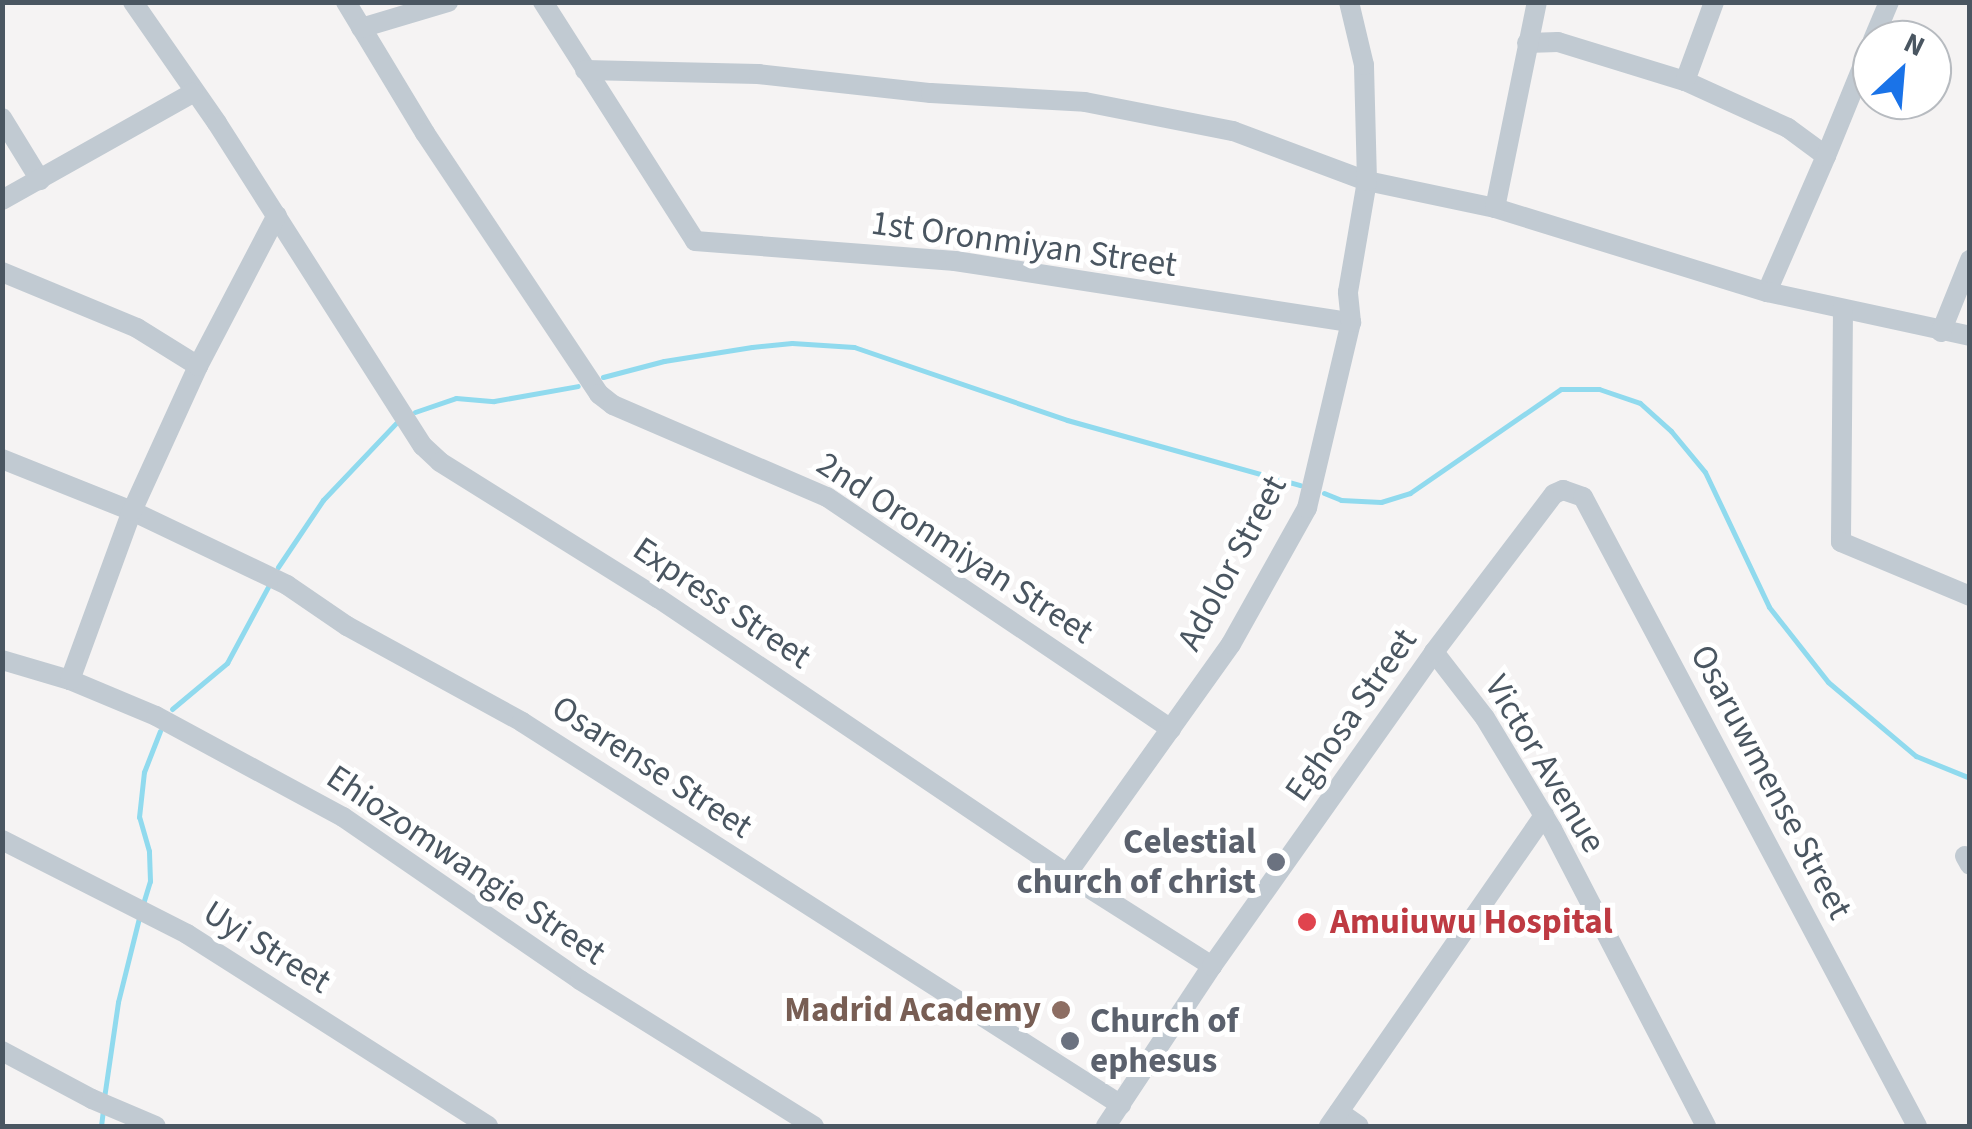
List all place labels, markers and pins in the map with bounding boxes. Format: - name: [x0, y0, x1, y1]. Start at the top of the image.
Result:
- place label: Celestial church of christ: [1016, 821, 1256, 903]
- marker: Celestial church of christ: [1265, 851, 1287, 873]
- place label: Amuiuwu Hospital: [1330, 901, 1613, 943]
- marker: Amuiuwu Hospital: [1294, 909, 1320, 935]
- place label: Madrid Academy: [784, 989, 1041, 1031]
- marker: Madrid Academy: [1050, 999, 1072, 1021]
- place label: Church of ephesus: [1090, 1000, 1238, 1082]
- marker: Church of ephesus: [1059, 1030, 1081, 1052]

